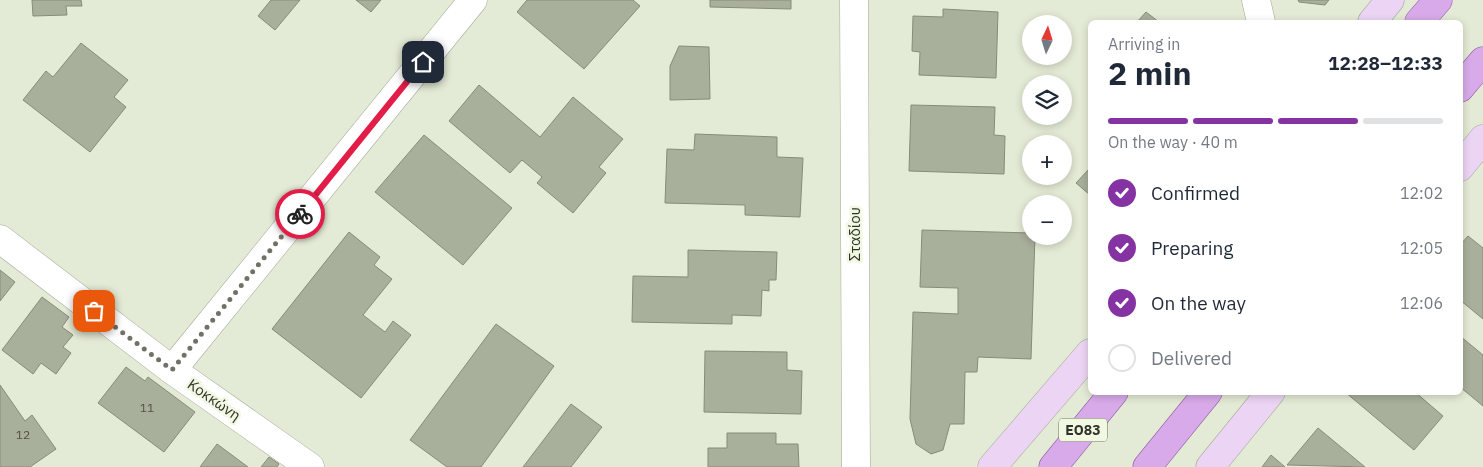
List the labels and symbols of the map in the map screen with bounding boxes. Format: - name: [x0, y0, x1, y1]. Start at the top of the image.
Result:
- north arrow: [1022, 15, 1072, 65]
- pin: [402, 41, 444, 83]
- courier: [275, 189, 325, 239]
- street label: Σταδίου: [845, 207, 864, 261]
- pin: [73, 290, 115, 332]
- street label: Κοκκώνη: [184, 374, 245, 425]
- house number: 11: [140, 400, 154, 415]
- road number: ΕΟ83: [1059, 418, 1107, 442]
- house number: 12: [16, 427, 30, 442]

